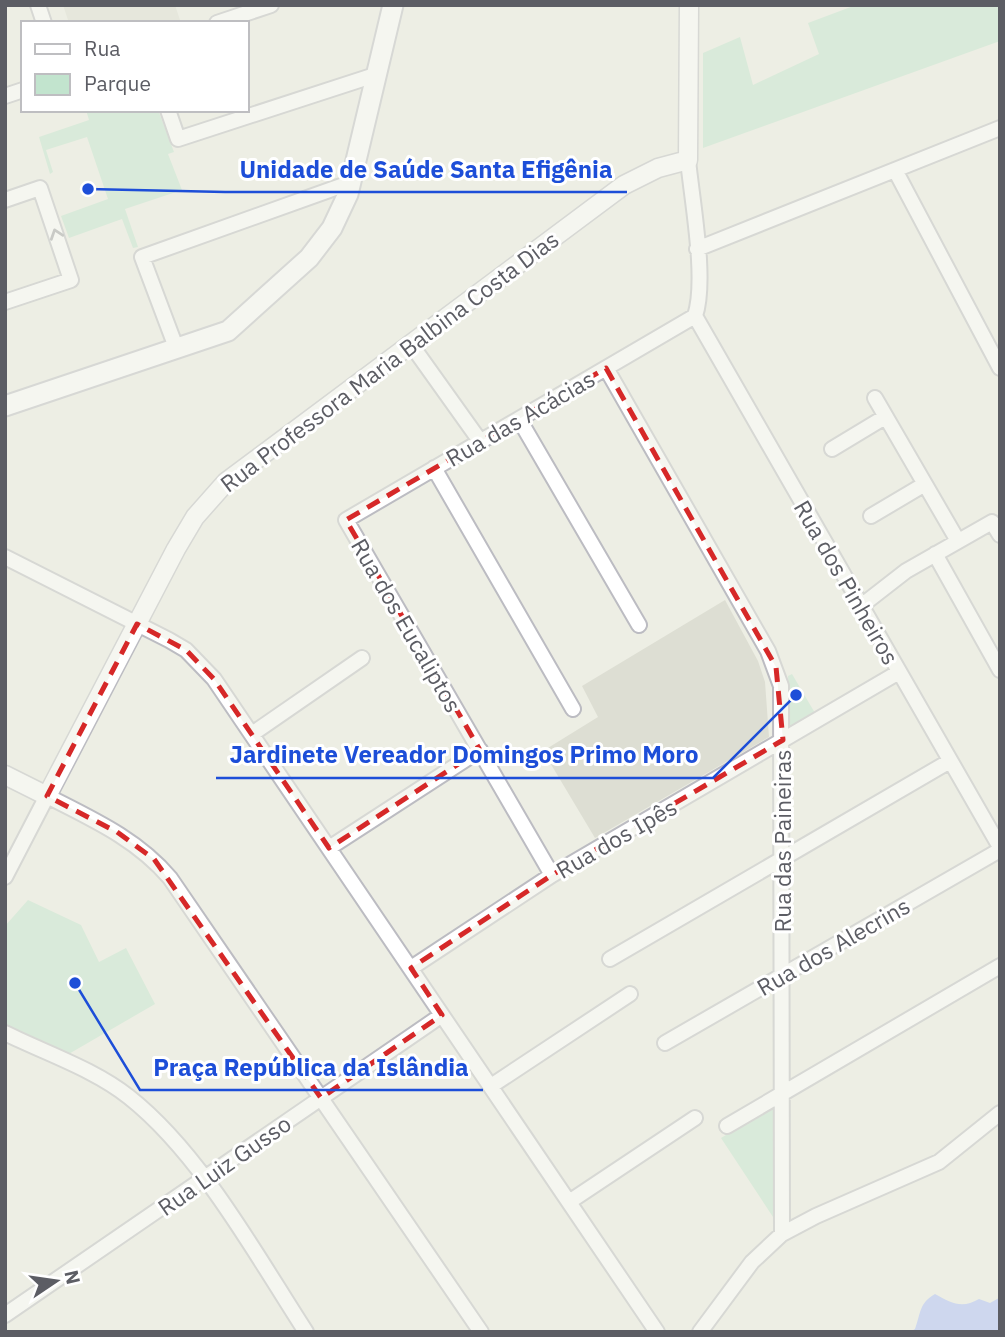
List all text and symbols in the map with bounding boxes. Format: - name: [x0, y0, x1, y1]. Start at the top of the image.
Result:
- legend: [21, 21, 248, 112]
- text: Rua: [84, 34, 121, 62]
- text: Parque: [84, 69, 151, 97]
- callout: Unidade de Saúde Santa Efigênia: [225, 147, 627, 192]
- text: Unidade de Saúde Santa Efigênia: [239, 153, 613, 185]
- street label: Rua Professora Maria Balbina Costa Dias: [214, 224, 564, 498]
- one-way arrow: [50, 228, 64, 240]
- street label: Rua das Acácias: [440, 363, 600, 473]
- street label: Rua dos Pinheiros: [788, 494, 906, 670]
- street label: Rua dos Eucaliptos: [345, 533, 469, 717]
- callout: Jardinete Vereador Domingos Primo Moro: [216, 733, 713, 778]
- text: Jardinete Vereador Domingos Primo Moro: [230, 738, 698, 770]
- street label: Rua das Paineiras: [767, 750, 797, 932]
- street label: Rua dos Ipês: [550, 791, 682, 885]
- street label: Rua dos Alecrins: [751, 890, 915, 1002]
- callout: Praça República da Islândia: [140, 1045, 483, 1090]
- text: Praça República da Islândia: [153, 1051, 469, 1083]
- street label: Rua Luiz Gusso: [152, 1108, 296, 1222]
- north arrow: [21, 1246, 91, 1316]
- text: N: [59, 1268, 86, 1287]

